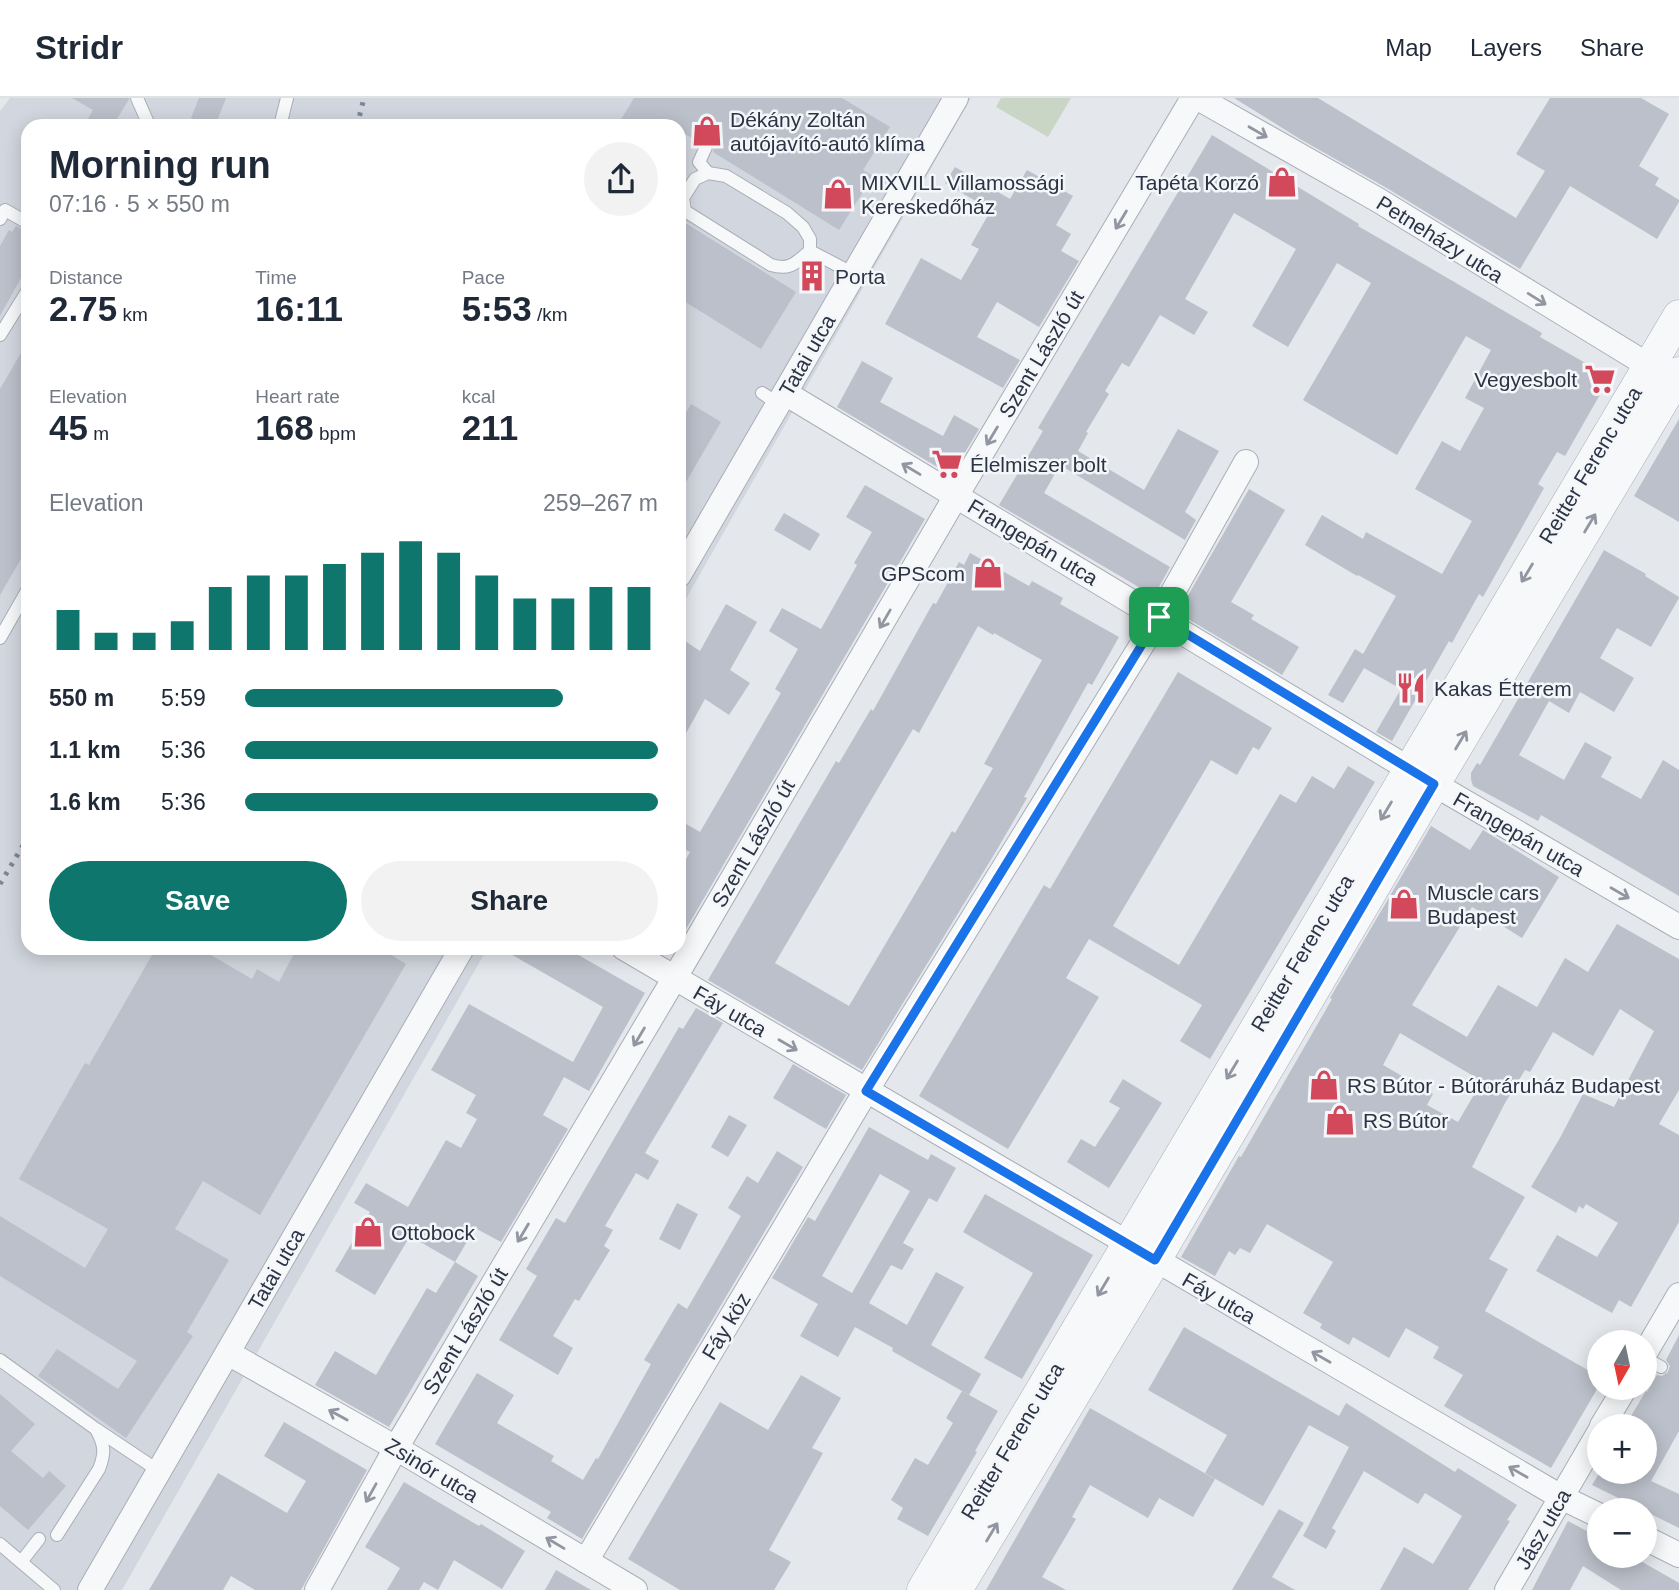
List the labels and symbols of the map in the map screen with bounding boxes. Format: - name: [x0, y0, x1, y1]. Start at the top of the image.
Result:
- place label: Dékány Zoltán autójavító-autó klíma: [730, 108, 925, 155]
- shop icon: Dékány Zoltán autójavító-autó klíma: [690, 114, 724, 148]
- one-way arrow: [1247, 125, 1267, 139]
- shop icon: Tapéta Korzó: [1265, 165, 1299, 199]
- place label: MIXVILL Villamossági Kereskedőház: [861, 171, 1064, 218]
- place label: Tapéta Korzó: [1135, 171, 1259, 194]
- shop icon: MIXVILL Villamossági Kereskedőház: [821, 177, 855, 211]
- street label: Petneházy utca: [1373, 191, 1508, 287]
- one-way arrow: [1114, 209, 1128, 229]
- building icon: Porta: [795, 259, 829, 293]
- place label: Porta: [835, 265, 886, 288]
- street label: Szent László út: [994, 286, 1088, 421]
- one-way arrow: [1527, 292, 1547, 306]
- street label: Tatai utca: [775, 310, 840, 400]
- supermarket icon: Vegyesbolt: [1583, 362, 1617, 396]
- place label: Vegyesbolt: [1474, 368, 1577, 391]
- street label: Reitter Ferenc utca: [1534, 382, 1646, 547]
- one-way arrow: [985, 426, 999, 446]
- supermarket icon: Élelmiszer bolt: [930, 447, 964, 481]
- place label: Élelmiszer bolt: [970, 453, 1107, 476]
- one-way arrow: [902, 462, 922, 476]
- street label: Frangepán utca: [964, 494, 1102, 590]
- one-way arrow: [1583, 514, 1597, 534]
- shop icon: GPScom: [971, 556, 1005, 590]
- place label: GPScom: [881, 562, 965, 585]
- one-way arrow: [1519, 563, 1533, 583]
- pin: [1129, 587, 1189, 647]
- one-way arrow: [877, 608, 891, 628]
- restaurant icon: Kakas Étterem: [1394, 671, 1428, 705]
- place label: Kakas Étterem: [1434, 677, 1572, 700]
- one-way arrow: [1454, 730, 1468, 750]
- street label: Szent László út: [707, 775, 799, 911]
- street label: Frangepán utca: [1450, 787, 1589, 881]
- one-way arrow: [1379, 801, 1393, 821]
- street label: Reitter Ferenc utca: [1246, 870, 1358, 1035]
- place label: Muscle cars Budapest: [1427, 881, 1539, 928]
- one-way arrow: [1610, 886, 1630, 900]
- shop icon: Muscle cars Budapest: [1387, 887, 1421, 921]
- street label: Fáy utca: [689, 981, 771, 1041]
- one-way arrow: [632, 1027, 646, 1047]
- one-way arrow: [778, 1039, 798, 1053]
- one-way arrow: [1225, 1060, 1239, 1080]
- shop icon: RS Bútor - Bútoráruház Budapest: [1307, 1068, 1341, 1102]
- place label: RS Bútor - Bútoráruház Budapest: [1347, 1074, 1660, 1097]
- shop icon: RS Bútor: [1323, 1103, 1357, 1137]
- place label: RS Bútor: [1363, 1109, 1448, 1132]
- shop icon: Ottobock: [351, 1215, 385, 1249]
- place label: Ottobock: [391, 1221, 476, 1244]
- one-way arrow: [516, 1222, 530, 1242]
- street label: Tatai utca: [244, 1224, 309, 1314]
- street label: Szent László út: [418, 1263, 512, 1398]
- street label: Fáy utca: [1178, 1268, 1260, 1328]
- one-way arrow: [1096, 1276, 1110, 1296]
- street label: Fáy köz: [697, 1289, 755, 1363]
- north arrow: [1587, 1330, 1657, 1400]
- one-way arrow: [1312, 1350, 1332, 1364]
- street label: Reitter Ferenc utca: [956, 1358, 1068, 1523]
- one-way arrow: [328, 1408, 349, 1421]
- street label: Zsinór utca: [382, 1433, 483, 1507]
- one-way arrow: [1508, 1465, 1529, 1478]
- one-way arrow: [364, 1482, 378, 1502]
- street label: Jász utca: [1511, 1485, 1575, 1573]
- one-way arrow: [985, 1522, 999, 1542]
- one-way arrow: [546, 1535, 566, 1549]

